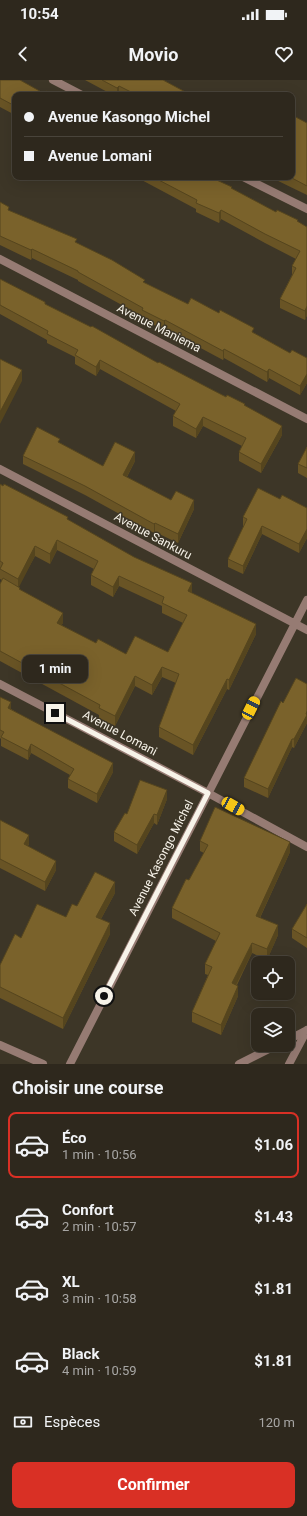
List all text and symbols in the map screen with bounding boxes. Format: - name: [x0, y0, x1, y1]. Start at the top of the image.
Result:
- text: 10:54: [20, 5, 59, 23]
- icon: back: [12, 43, 34, 65]
- icon: heart: [273, 43, 295, 65]
- text: Movio: [129, 44, 178, 65]
- text: Avenue Kasongo Michel: [48, 108, 210, 126]
- text: Avenue Lomani: [48, 147, 152, 165]
- street label: Avenue Maniema: [115, 301, 203, 355]
- street label: Avenue Sankuru: [112, 510, 194, 562]
- callout: 1 min: [22, 655, 88, 683]
- text: 1 min: [39, 661, 71, 676]
- car: [240, 695, 262, 721]
- route end: [46, 704, 64, 722]
- street label: Avenue Lomani: [80, 708, 160, 758]
- car: [220, 795, 246, 817]
- street label: Avenue Kasongo Michel: [126, 798, 196, 918]
- map controls: [251, 956, 295, 1052]
- button: locate: [251, 956, 295, 1000]
- route start: [95, 987, 113, 1005]
- button: layers: [251, 1008, 295, 1052]
- text: Choisir une course: [12, 1077, 163, 1098]
- icon: car: [14, 1127, 50, 1163]
- text: Éco: [62, 1129, 87, 1147]
- text: $1.06: [254, 1136, 293, 1154]
- text: 1 min · 10:56: [62, 1147, 137, 1162]
- icon: car: [14, 1199, 50, 1235]
- text: Confort: [62, 1201, 113, 1219]
- text: $1.43: [254, 1208, 293, 1226]
- text: 2 min · 10:57: [62, 1219, 137, 1234]
- icon: car: [14, 1271, 50, 1307]
- text: XL: [62, 1273, 80, 1291]
- text: $1.81: [254, 1280, 293, 1298]
- text: 3 min · 10:58: [62, 1291, 137, 1306]
- icon: car: [14, 1343, 50, 1379]
- text: Black: [62, 1345, 99, 1363]
- text: $1.81: [254, 1352, 293, 1370]
- text: 4 min · 10:59: [62, 1363, 137, 1378]
- icon: cash: [12, 1411, 34, 1433]
- text: Espèces: [44, 1413, 100, 1431]
- text: 120 m: [258, 1415, 295, 1430]
- button: Confirmer: [12, 1462, 295, 1508]

